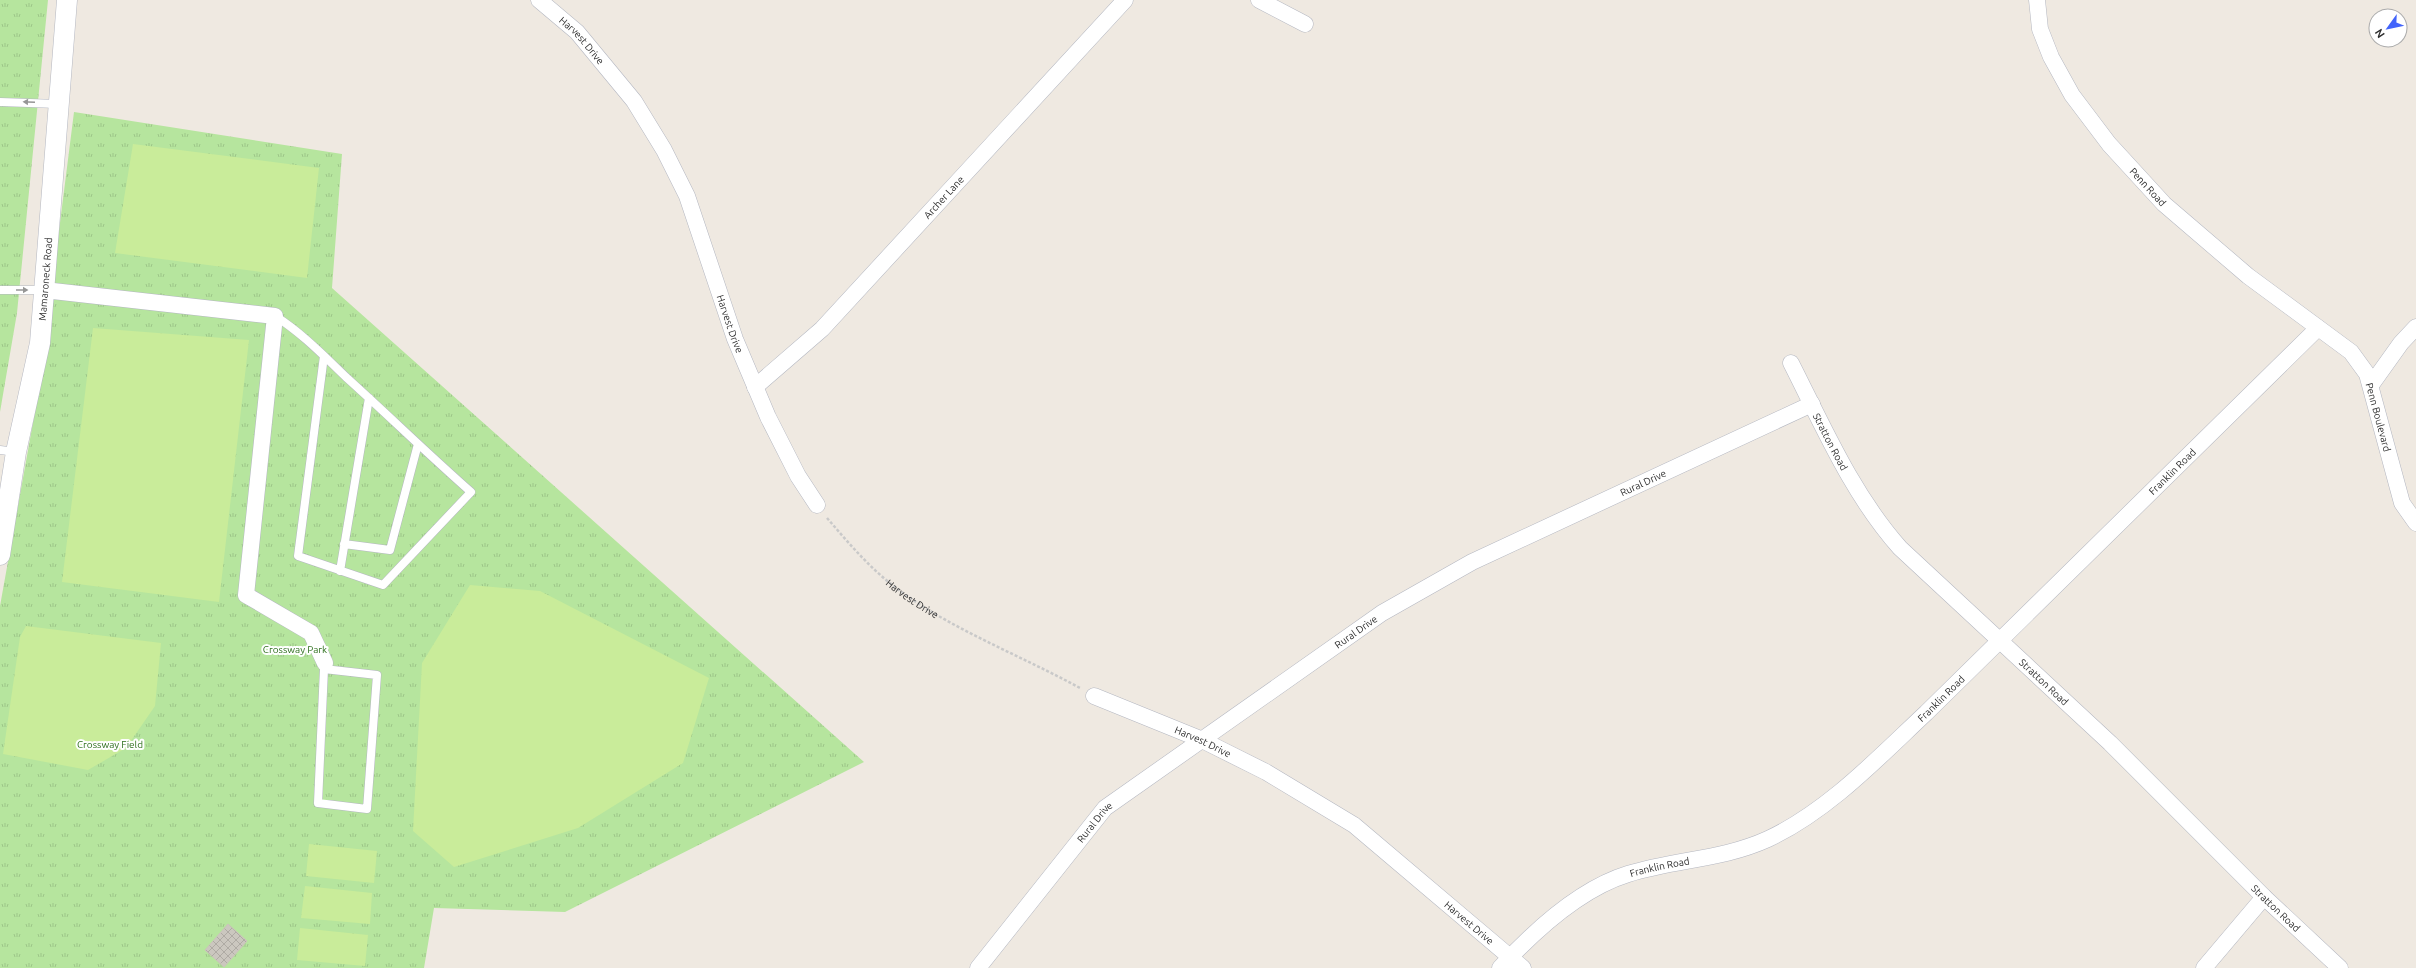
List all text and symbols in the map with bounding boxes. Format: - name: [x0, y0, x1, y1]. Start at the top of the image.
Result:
- north arrow: [2368, 8, 2408, 48]
- street label: Harvest Drive: [557, 14, 607, 66]
- text: N: [2372, 27, 2387, 40]
- one-way arrow: [22, 99, 35, 105]
- street label: Penn Road: [2128, 165, 2169, 208]
- street label: Archer Lane: [921, 174, 966, 221]
- street label: Mamaroneck Road: [36, 237, 54, 321]
- one-way arrow: [16, 287, 29, 293]
- street label: Harvest Drive: [715, 293, 746, 355]
- street label: Penn Boulevard: [2364, 382, 2393, 453]
- street label: Stratton Road: [1811, 411, 1850, 472]
- street label: Franklin Road: [2146, 446, 2198, 497]
- street label: Rural Drive: [1618, 467, 1668, 498]
- street label: Harvest Drive: [884, 577, 940, 620]
- street label: Rural Drive: [1332, 613, 1379, 650]
- park label: Crossway Park: [263, 644, 327, 655]
- street label: Stratton Road: [2017, 656, 2071, 707]
- street label: Franklin Road: [1915, 673, 1967, 724]
- street label: Harvest Drive: [1173, 724, 1233, 759]
- park label: Crossway Field: [77, 739, 143, 750]
- street label: Rural Drive: [1075, 799, 1114, 844]
- street label: Franklin Road: [1628, 855, 1691, 879]
- street label: Stratton Road: [2249, 882, 2303, 934]
- street label: Harvest Drive: [1443, 899, 1496, 946]

